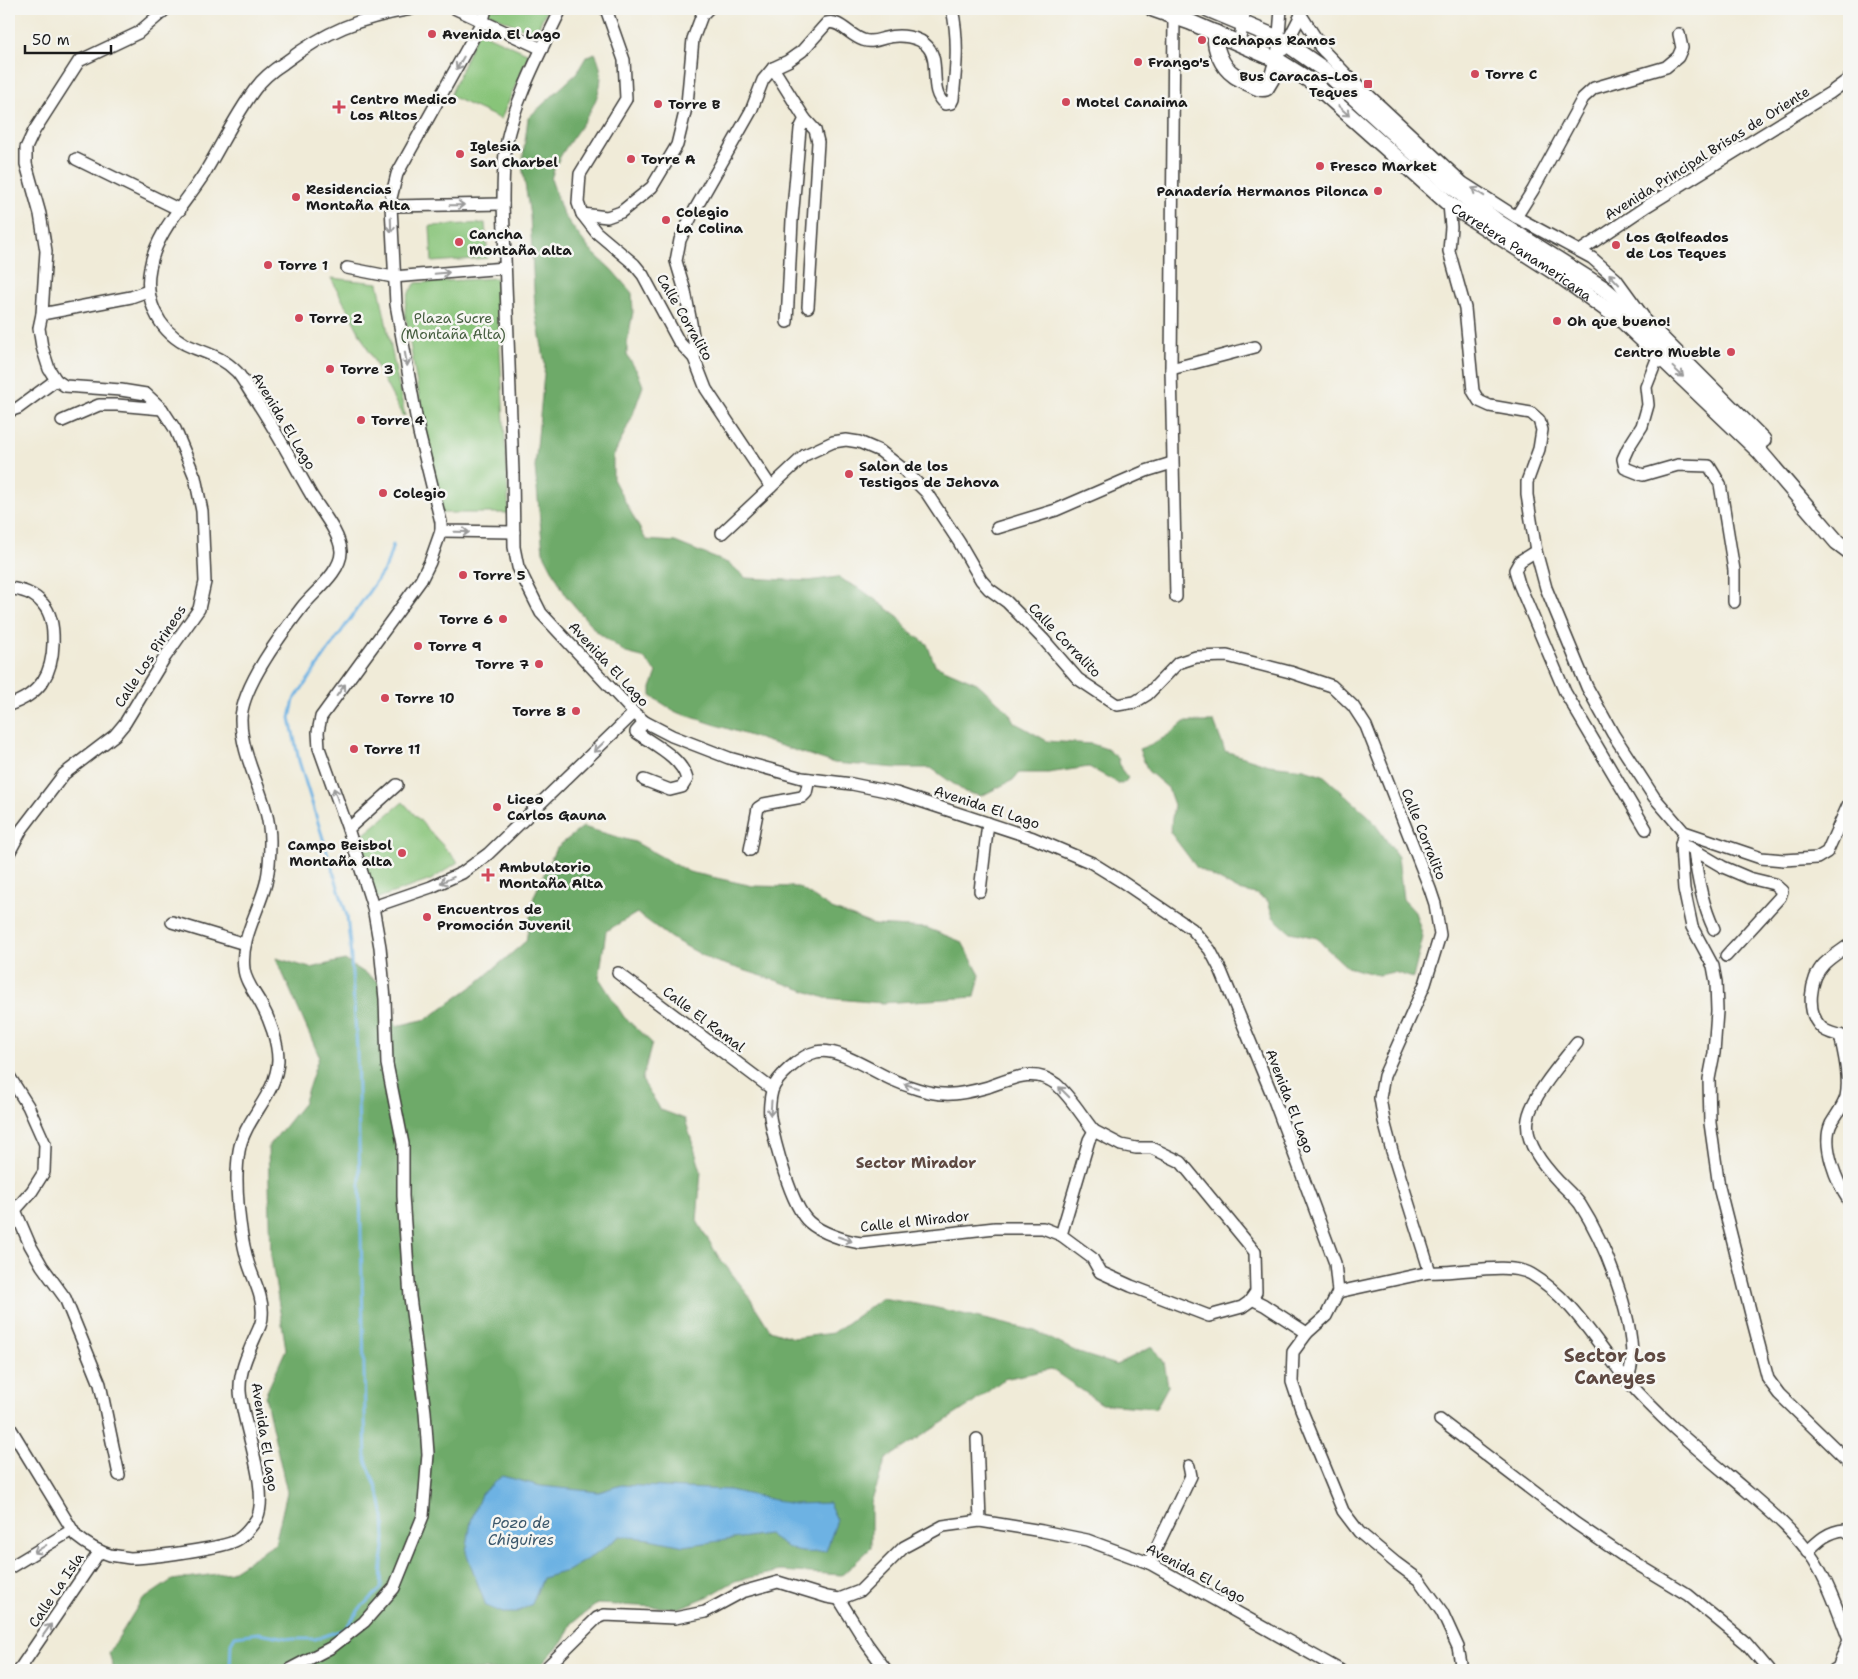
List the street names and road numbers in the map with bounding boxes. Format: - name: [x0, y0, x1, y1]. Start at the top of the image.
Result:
- street label: Avenida Principal Brisas de Oriente: [1601, 82, 1813, 224]
- street label: Carretera Panamericana: [1448, 199, 1596, 305]
- street label: Calle Corralito: [653, 270, 717, 364]
- street label: Avenida El Lago: [248, 369, 320, 473]
- street label: Calle Corralito: [1025, 599, 1105, 681]
- street label: Calle Los Pirineos: [110, 601, 190, 711]
- street label: Avenida El Lago: [565, 618, 653, 710]
- street label: Avenida El Lago: [932, 781, 1042, 833]
- street label: Calle Corralito: [1397, 786, 1451, 882]
- street label: Calle El Ramal: [659, 982, 749, 1056]
- street label: Avenida El Lago: [1262, 1046, 1318, 1156]
- street label: Calle el Mirador: [859, 1206, 971, 1236]
- street label: Avenida El Lago: [247, 1381, 283, 1493]
- street label: Avenida El Lago: [1143, 1539, 1249, 1607]
- street label: Calle La Isla: [24, 1549, 88, 1631]

